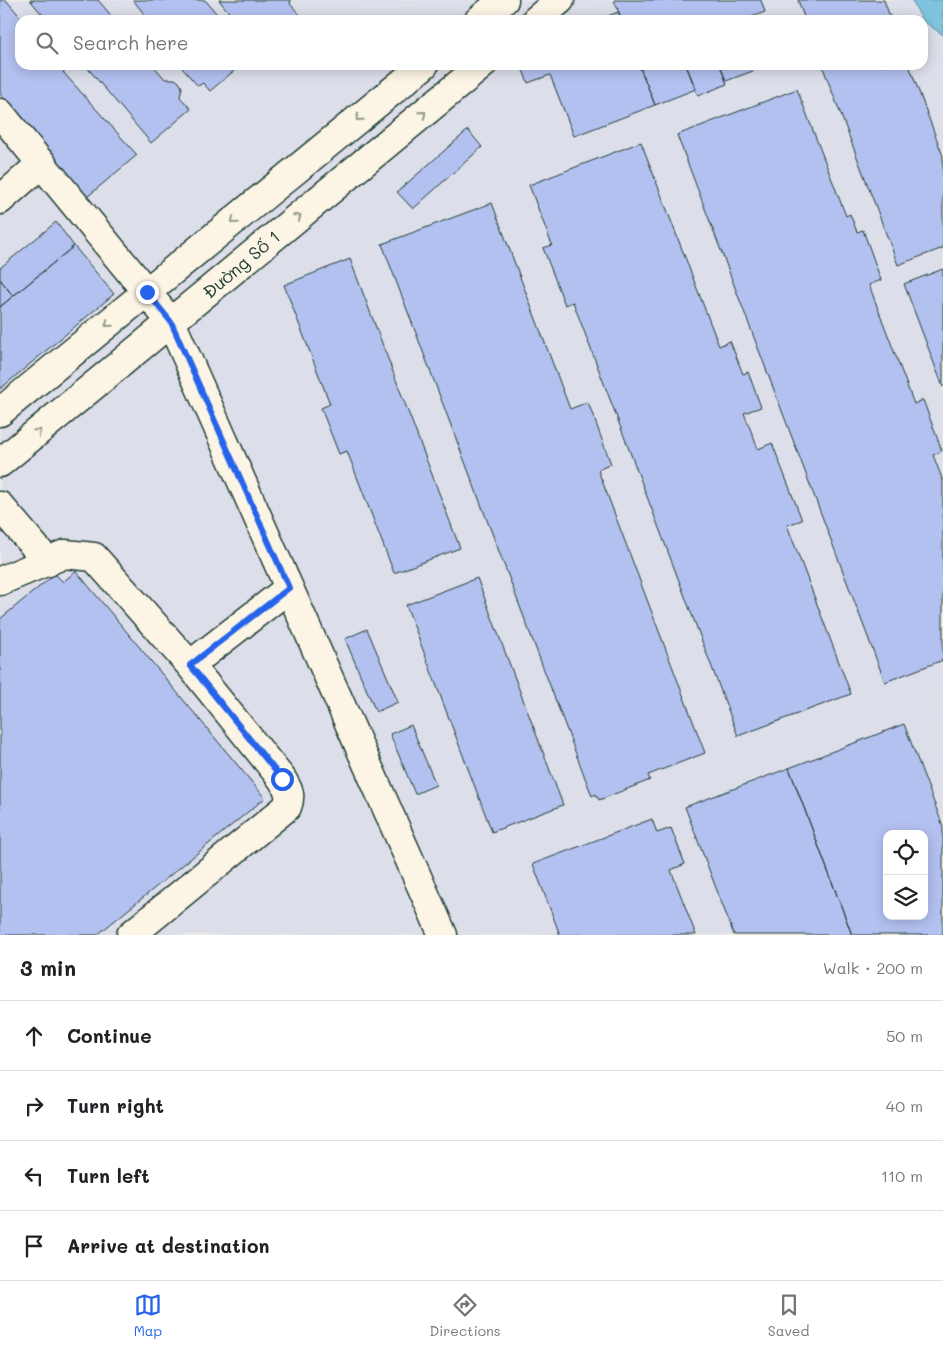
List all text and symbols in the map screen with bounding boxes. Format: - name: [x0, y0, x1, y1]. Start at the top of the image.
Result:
- search box: [15, 15, 928, 70]
- icon: search: [33, 29, 61, 57]
- text: Search here: [73, 30, 189, 55]
- one-way arrow: [417, 111, 426, 119]
- one-way arrow: [356, 112, 365, 121]
- one-way arrow: [230, 215, 239, 224]
- one-way arrow: [292, 215, 301, 223]
- street label: Đường Số 1: [197, 225, 285, 303]
- route end: [136, 281, 159, 304]
- one-way arrow: [105, 318, 114, 326]
- one-way arrow: [32, 429, 41, 438]
- route start: [271, 768, 294, 791]
- map controls: [883, 830, 928, 920]
- button: locate: [883, 830, 928, 875]
- button: layers: [883, 875, 928, 920]
- text: 3 min: [20, 954, 76, 981]
- text: Walk · 200 m: [823, 957, 923, 978]
- icon: ahead: [20, 1022, 48, 1050]
- text: Continue: [67, 1023, 152, 1048]
- text: 50 m: [886, 1025, 923, 1046]
- icon: right: [20, 1092, 48, 1120]
- text: Turn right: [67, 1093, 164, 1118]
- text: 40 m: [886, 1095, 923, 1116]
- icon: left: [20, 1162, 48, 1190]
- text: Turn left: [67, 1163, 150, 1188]
- text: 110 m: [881, 1165, 923, 1186]
- icon: arrive: [20, 1232, 48, 1260]
- text: Arrive at destination: [67, 1233, 270, 1258]
- tab: Map: [134, 1291, 162, 1340]
- tab: Directions: [429, 1291, 501, 1340]
- tab: Saved: [768, 1291, 809, 1340]

